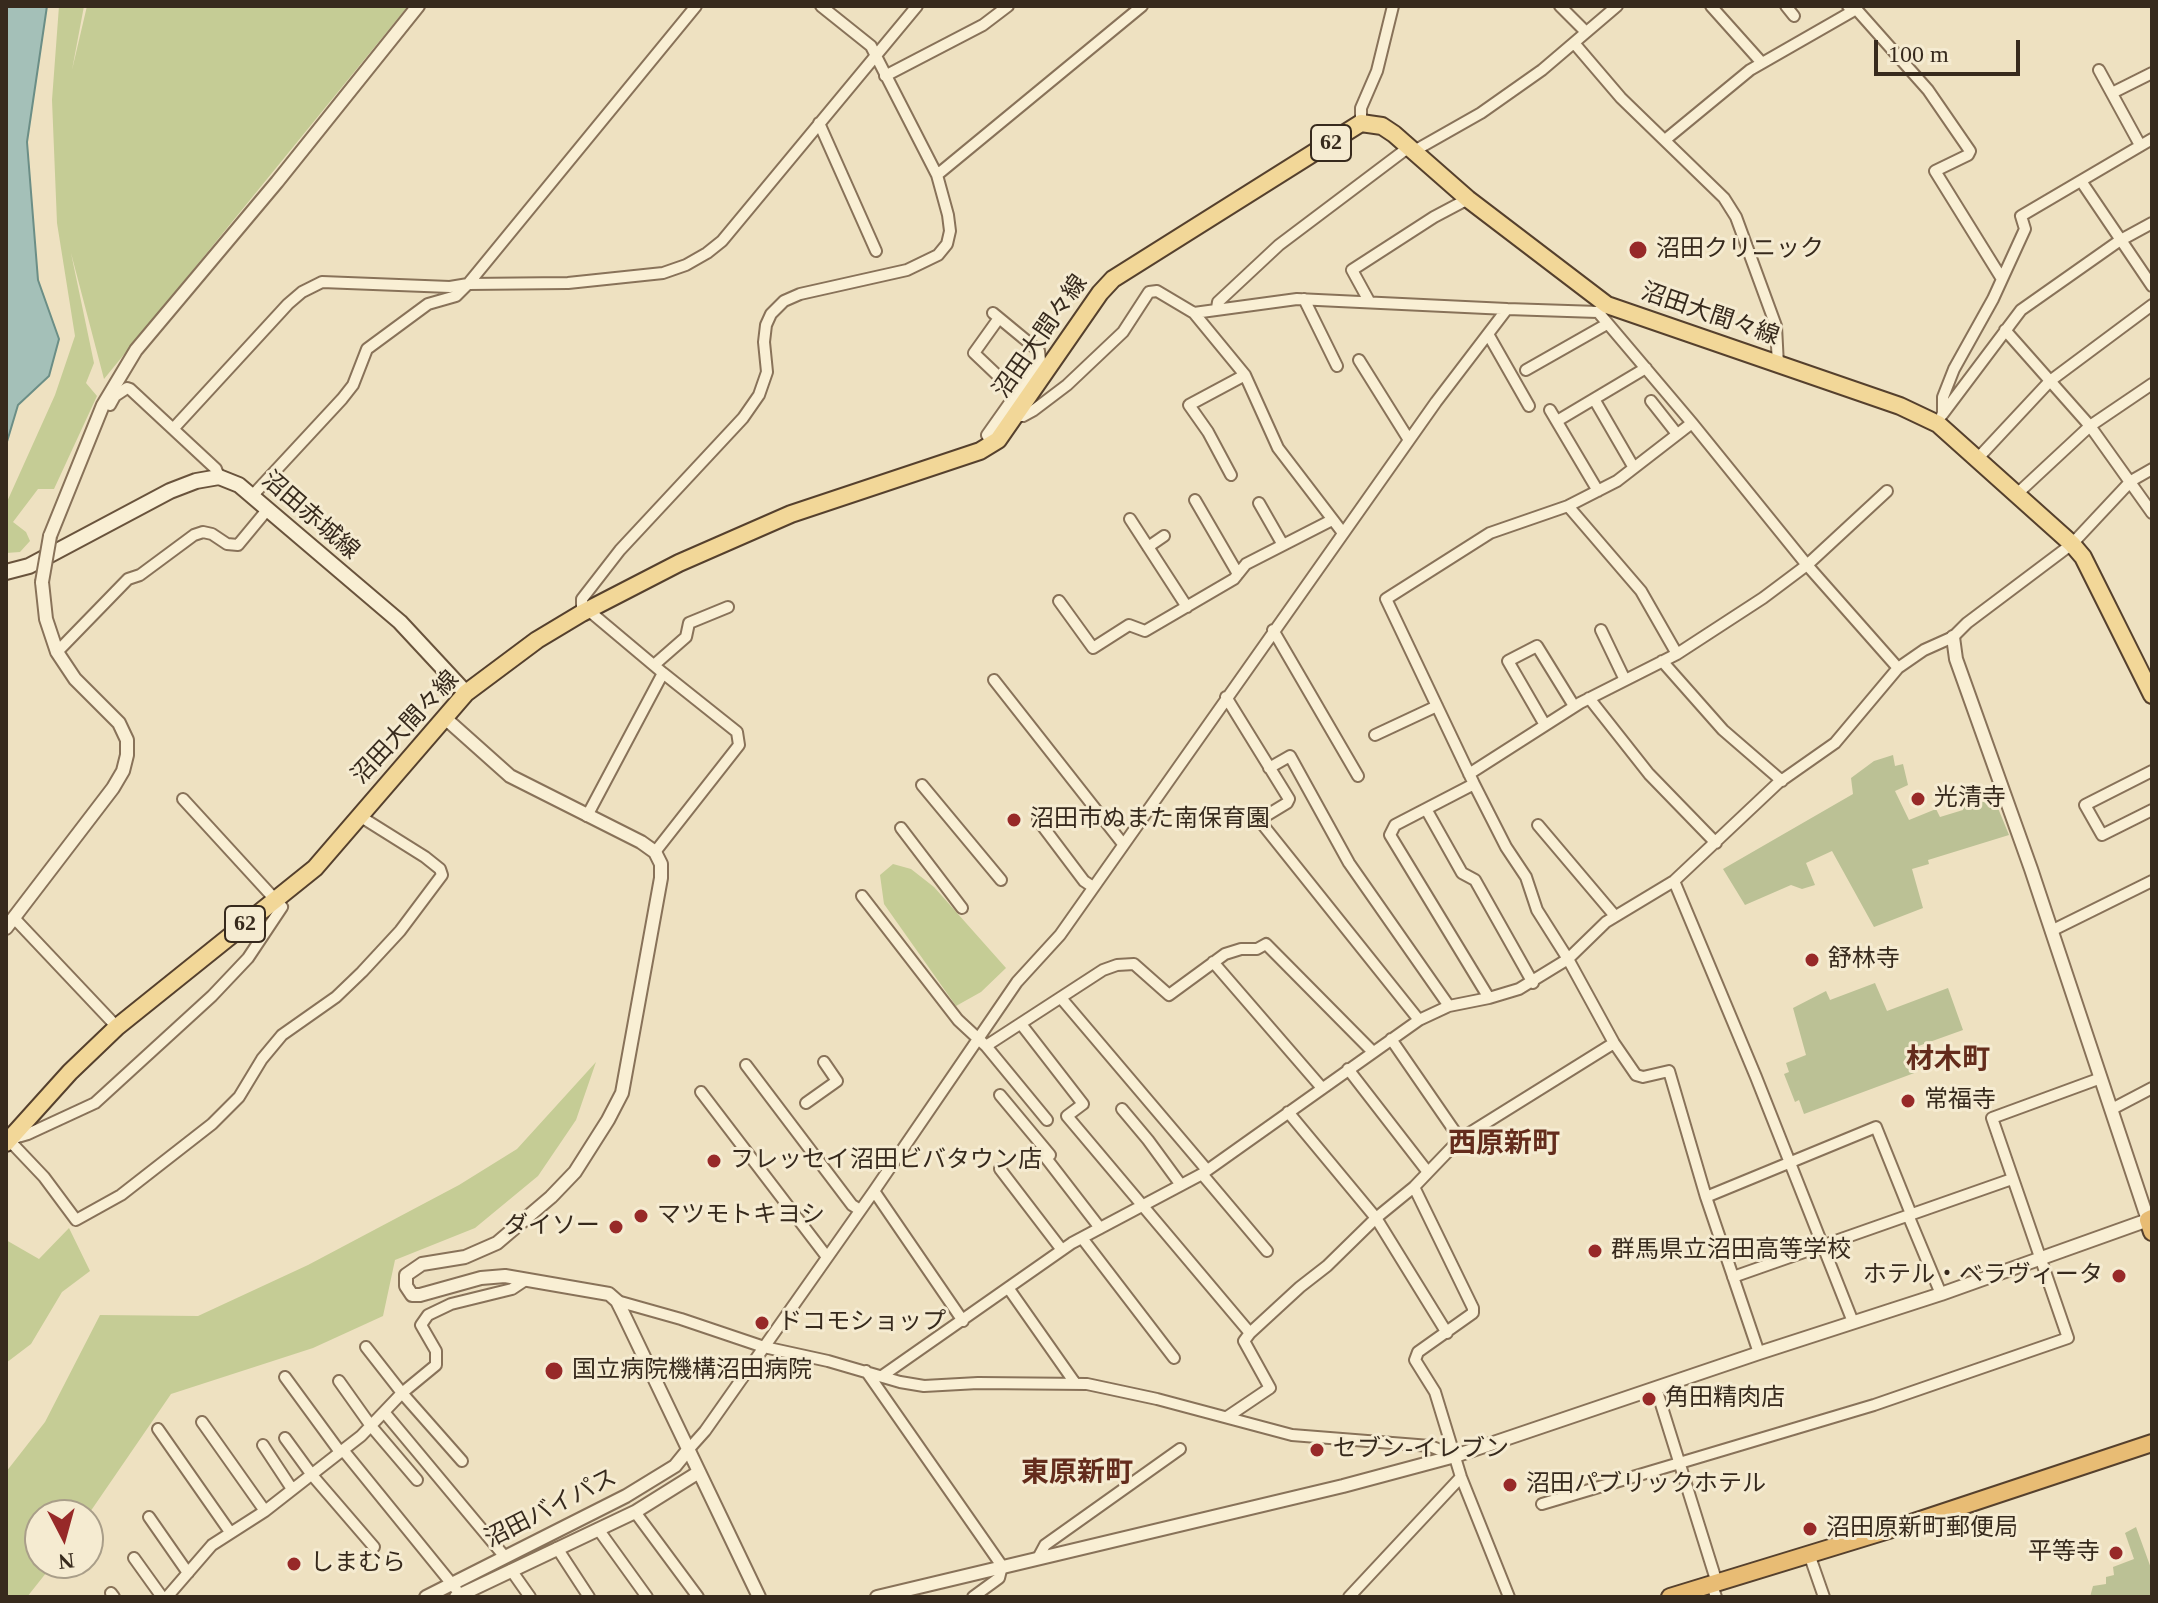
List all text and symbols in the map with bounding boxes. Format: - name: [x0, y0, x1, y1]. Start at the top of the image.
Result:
- scale bar: [1878, 24, 2024, 74]
- text: 100 m: [1888, 41, 1949, 67]
- road number: 62: [1311, 125, 1351, 161]
- place label: 沼田クリニック: [1656, 236, 1824, 264]
- marker: 沼田クリニック: [1627, 239, 1649, 261]
- street label: 沼田大間々線: [988, 270, 1094, 404]
- street label: 沼田大間々線: [1637, 278, 1783, 352]
- street label: 沼田赤城線: [255, 466, 365, 566]
- street label: 沼田大間々線: [346, 666, 466, 790]
- place label: 光清寺: [1934, 785, 2006, 813]
- marker: 光清寺: [1909, 790, 1927, 808]
- place label: 沼田市ぬまた南保育園: [1030, 806, 1270, 834]
- marker: 沼田市ぬまた南保育園: [1005, 811, 1023, 829]
- road number: 62: [225, 906, 265, 942]
- place label: 舒林寺: [1828, 946, 1900, 974]
- marker: 舒林寺: [1803, 951, 1821, 969]
- district label: 材木町: [1906, 1044, 1990, 1078]
- place label: 常福寺: [1924, 1087, 1996, 1115]
- marker: 常福寺: [1899, 1092, 1917, 1110]
- district label: 西原新町: [1448, 1128, 1560, 1162]
- place label: フレッセイ沼田ビバタウン店: [730, 1147, 1042, 1175]
- marker: フレッセイ沼田ビバタウン店: [705, 1152, 723, 1170]
- place label: マツモトキヨシ: [657, 1202, 825, 1230]
- marker: マツモトキヨシ: [632, 1207, 650, 1225]
- place label: ダイソー: [504, 1213, 600, 1241]
- marker: ダイソー: [607, 1218, 625, 1236]
- place label: 群馬県立沼田高等学校: [1611, 1237, 1851, 1265]
- marker: 群馬県立沼田高等学校: [1586, 1242, 1604, 1260]
- place label: ホテル・ベラヴィータ: [1863, 1262, 2103, 1290]
- marker: ホテル・ベラヴィータ: [2110, 1267, 2128, 1285]
- place label: ドコモショップ: [778, 1309, 946, 1337]
- marker: ドコモショップ: [753, 1314, 771, 1332]
- place label: 国立病院機構沼田病院: [572, 1357, 812, 1385]
- marker: 国立病院機構沼田病院: [543, 1360, 565, 1382]
- place label: 角田精肉店: [1665, 1385, 1785, 1413]
- marker: 角田精肉店: [1640, 1390, 1658, 1408]
- place label: セブン-イレブン: [1333, 1436, 1509, 1464]
- marker: セブン-イレブン: [1308, 1441, 1326, 1459]
- district label: 東原新町: [1021, 1457, 1133, 1491]
- street label: 沼田バイパス: [480, 1463, 622, 1555]
- place label: 沼田パブリックホテル: [1526, 1471, 1766, 1499]
- marker: 沼田パブリックホテル: [1501, 1476, 1519, 1494]
- north arrow: [24, 1499, 104, 1579]
- place label: 沼田原新町郵便局: [1826, 1515, 2018, 1543]
- marker: 沼田原新町郵便局: [1801, 1520, 1819, 1538]
- place label: 平等寺: [2028, 1539, 2100, 1567]
- marker: 平等寺: [2107, 1544, 2125, 1562]
- text: N: [57, 1548, 76, 1575]
- place label: しまむら: [310, 1550, 406, 1578]
- marker: しまむら: [285, 1555, 303, 1573]

